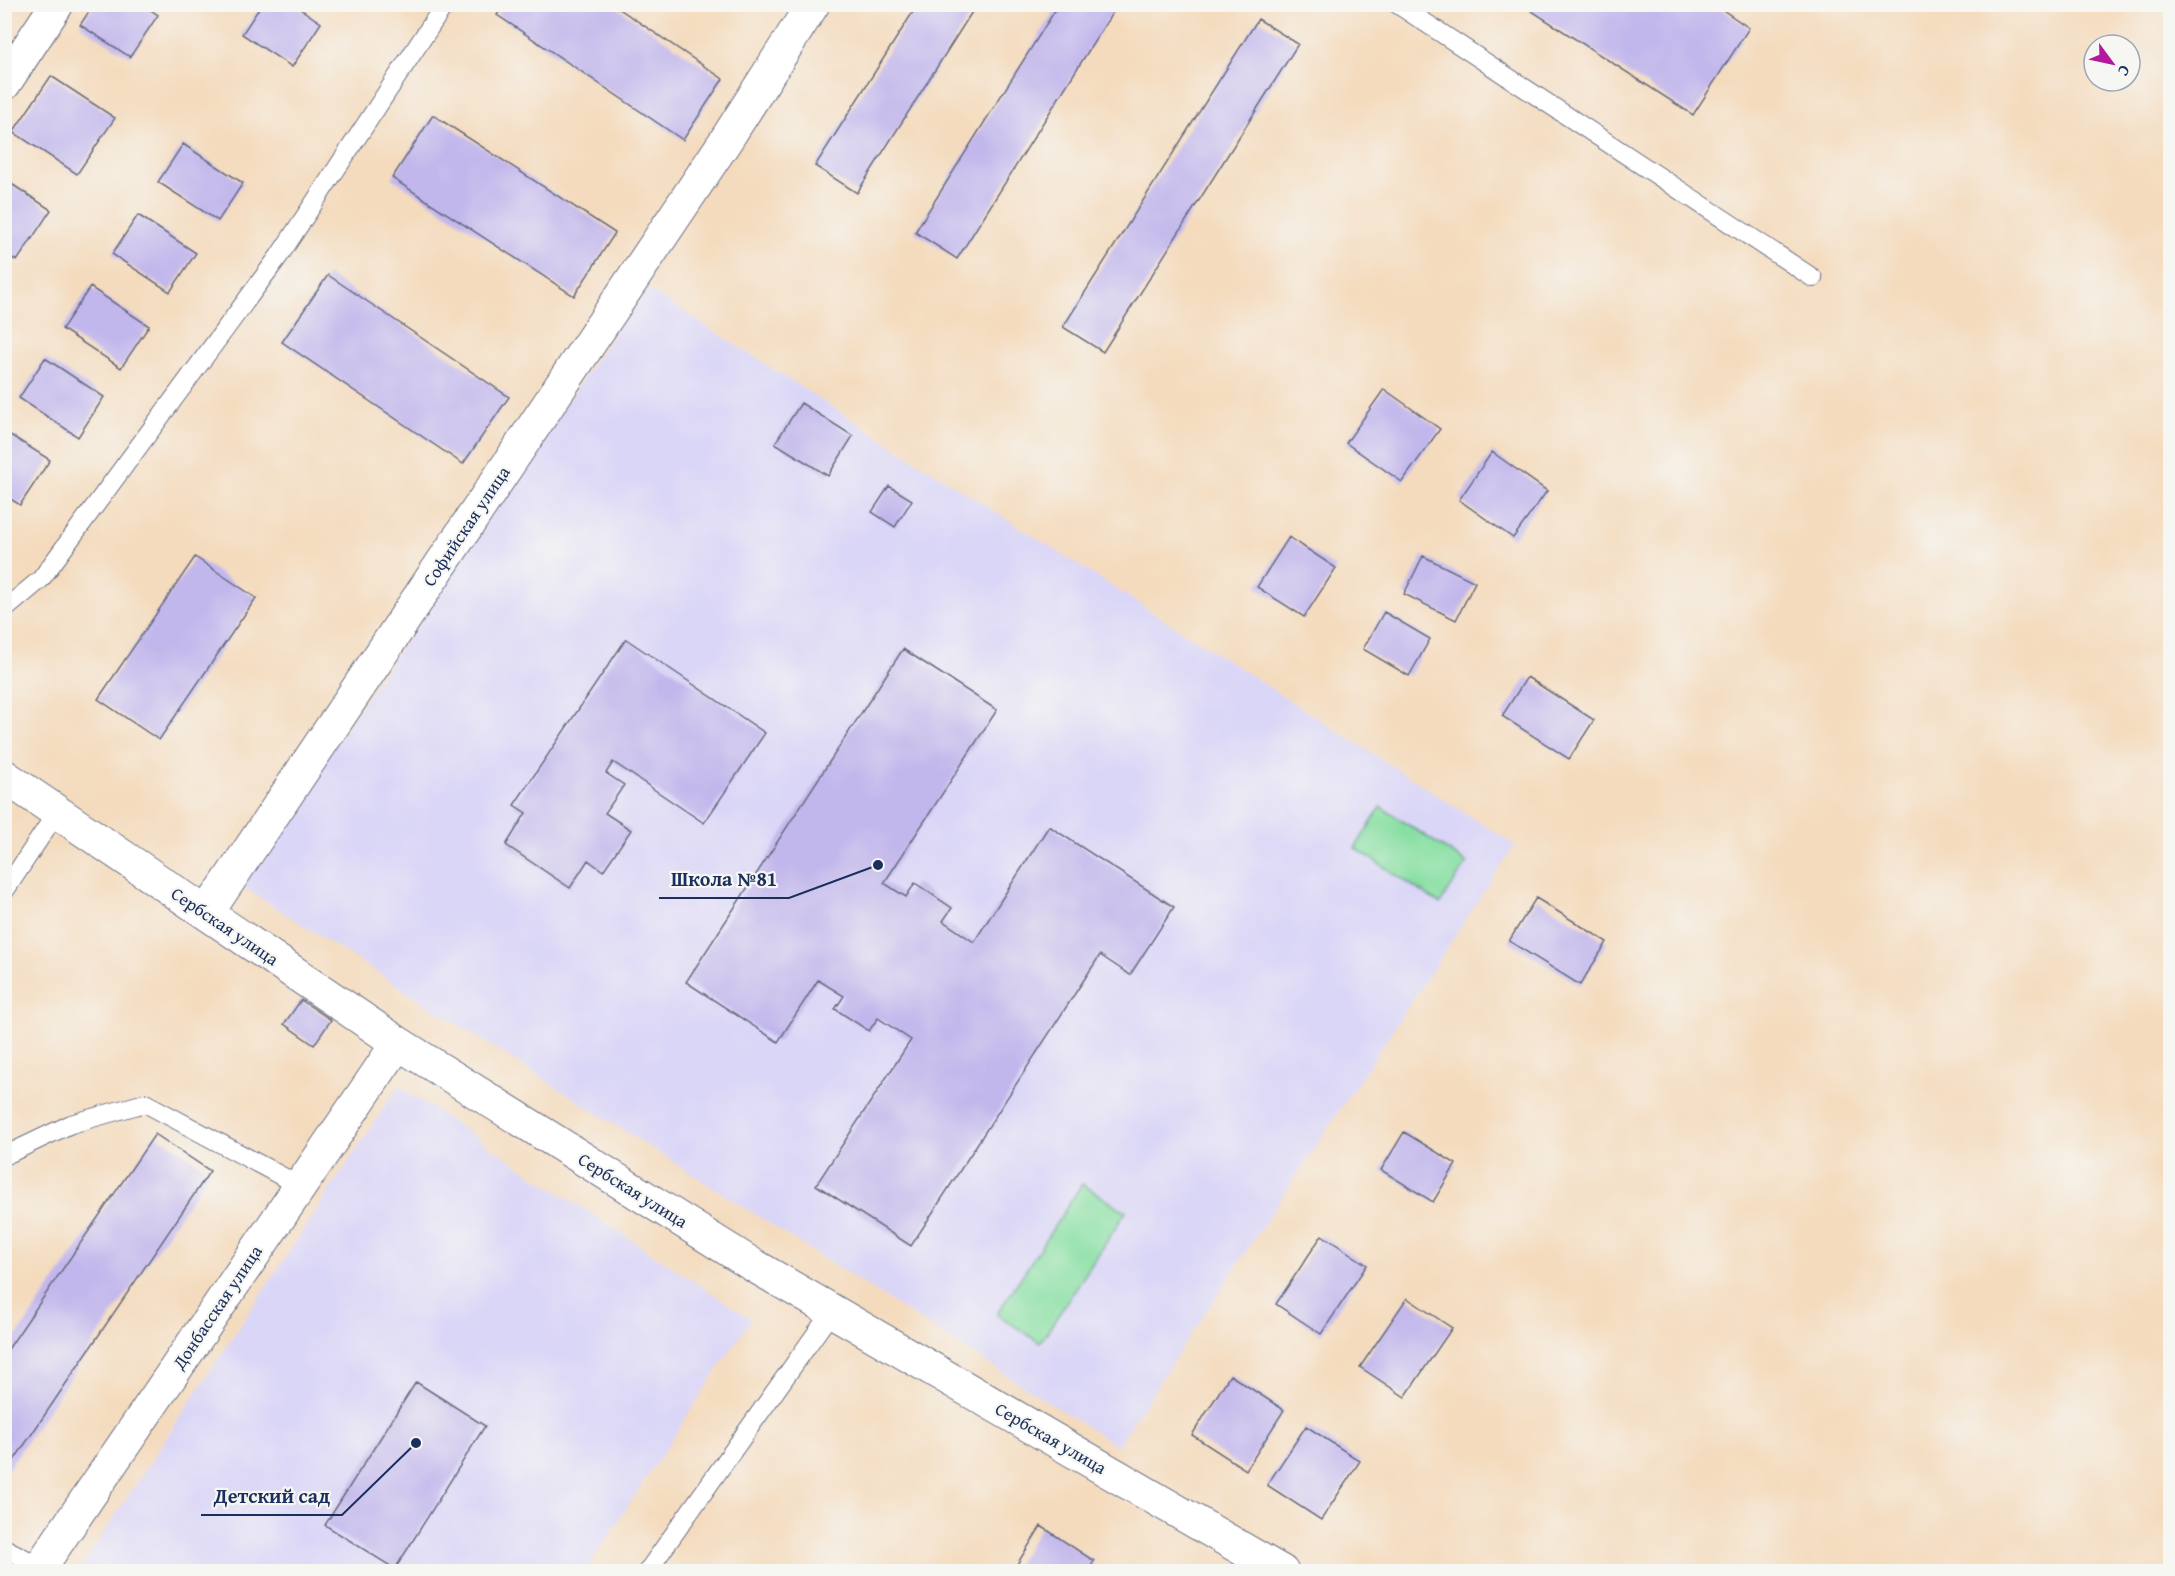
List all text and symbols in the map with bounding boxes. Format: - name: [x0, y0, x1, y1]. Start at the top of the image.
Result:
- north arrow: [2082, 33, 2142, 93]
- text: С: [2112, 61, 2137, 81]
- street label: Софийская улица: [416, 460, 517, 592]
- callout: Школа №81: [659, 860, 789, 898]
- text: Школа №81: [671, 864, 777, 893]
- street label: Сербская улица: [166, 880, 285, 972]
- street label: Сербская улица: [573, 1145, 693, 1235]
- street label: Донбасская улица: [165, 1239, 269, 1375]
- street label: Сербская улица: [990, 1395, 1112, 1481]
- callout: Детский сад: [201, 1477, 342, 1515]
- text: Детский сад: [213, 1481, 330, 1510]

